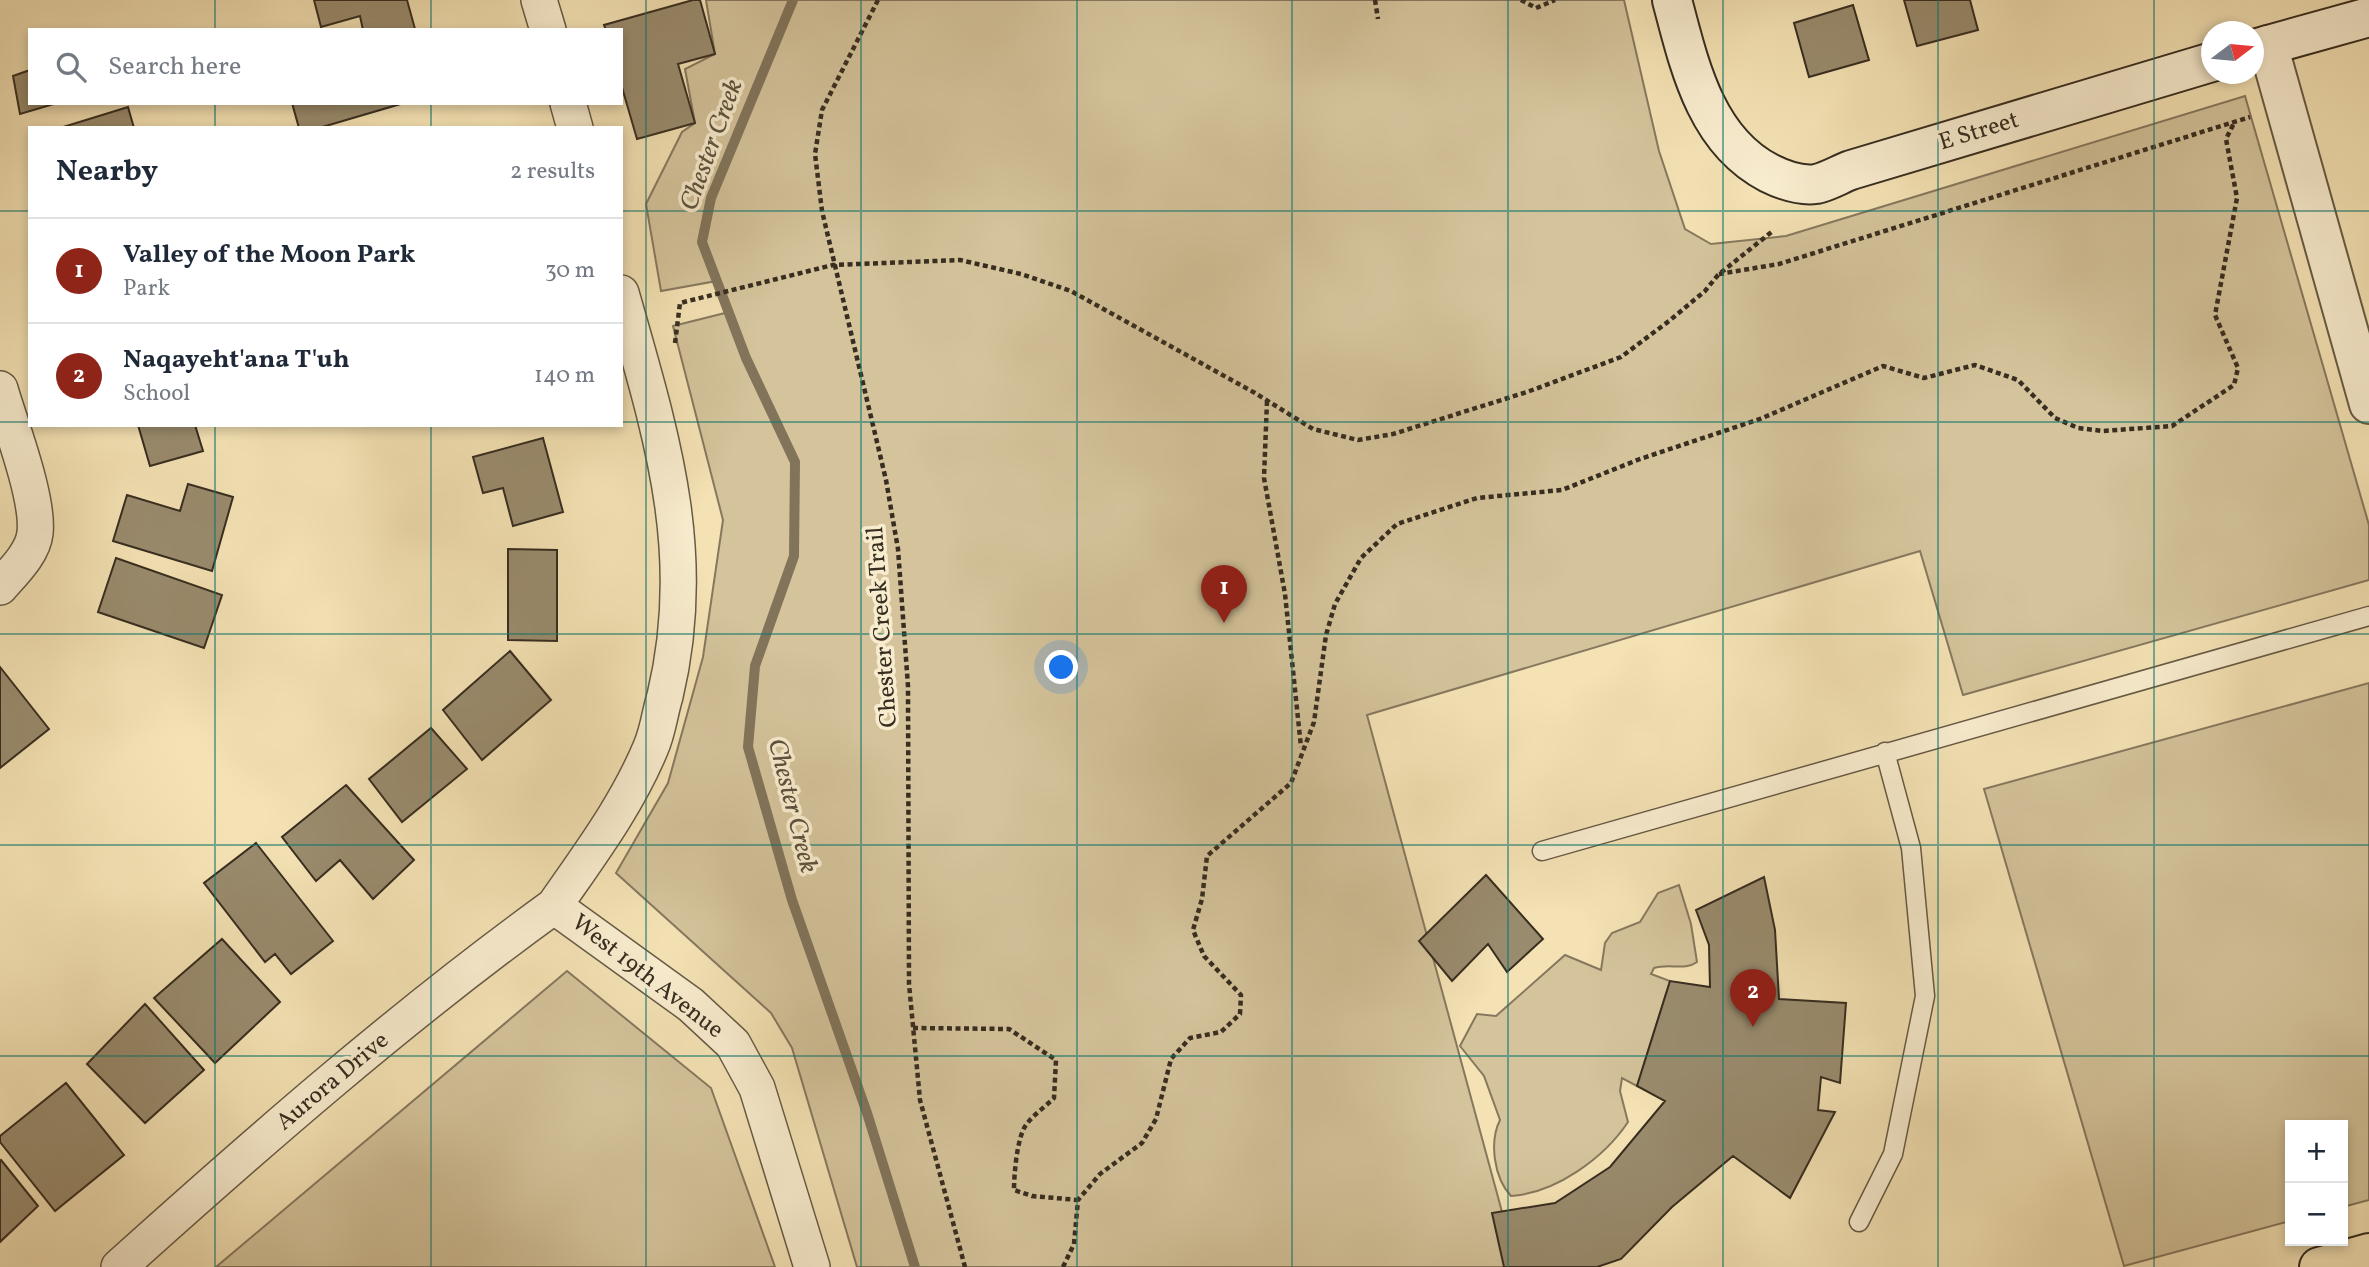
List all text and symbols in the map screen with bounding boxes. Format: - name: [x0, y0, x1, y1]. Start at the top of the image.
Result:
- north arrow: [2201, 21, 2264, 84]
- search box: [28, 28, 623, 105]
- icon: search: [52, 48, 90, 86]
- text: Search here: [108, 49, 241, 85]
- water label: Chester Creek: [672, 74, 752, 216]
- street label: E Street: [1935, 104, 2023, 160]
- text: Nearby: [56, 151, 158, 193]
- text: 2 results: [510, 156, 595, 188]
- text: Valley of the Moon Park: [123, 237, 416, 273]
- text: 1: [74, 255, 84, 287]
- text: 30 m: [545, 255, 595, 287]
- text: Park: [123, 273, 170, 305]
- text: Naqayeht'ana T'uh: [123, 342, 350, 378]
- text: 2: [73, 360, 85, 392]
- text: 140 m: [534, 360, 595, 392]
- text: School: [123, 378, 190, 410]
- street label: Chester Creek Trail: [859, 525, 907, 729]
- pin: 1: [1201, 565, 1247, 623]
- your location: [1044, 650, 1078, 684]
- water label: Chester Creek: [758, 735, 826, 877]
- street label: West 19th Avenue: [564, 907, 730, 1047]
- pin: 2: [1730, 969, 1776, 1027]
- street label: Aurora Drive: [269, 1025, 397, 1139]
- map controls: [2285, 1120, 2348, 1246]
- button: +: [2285, 1120, 2348, 1183]
- button: −: [2285, 1183, 2348, 1246]

